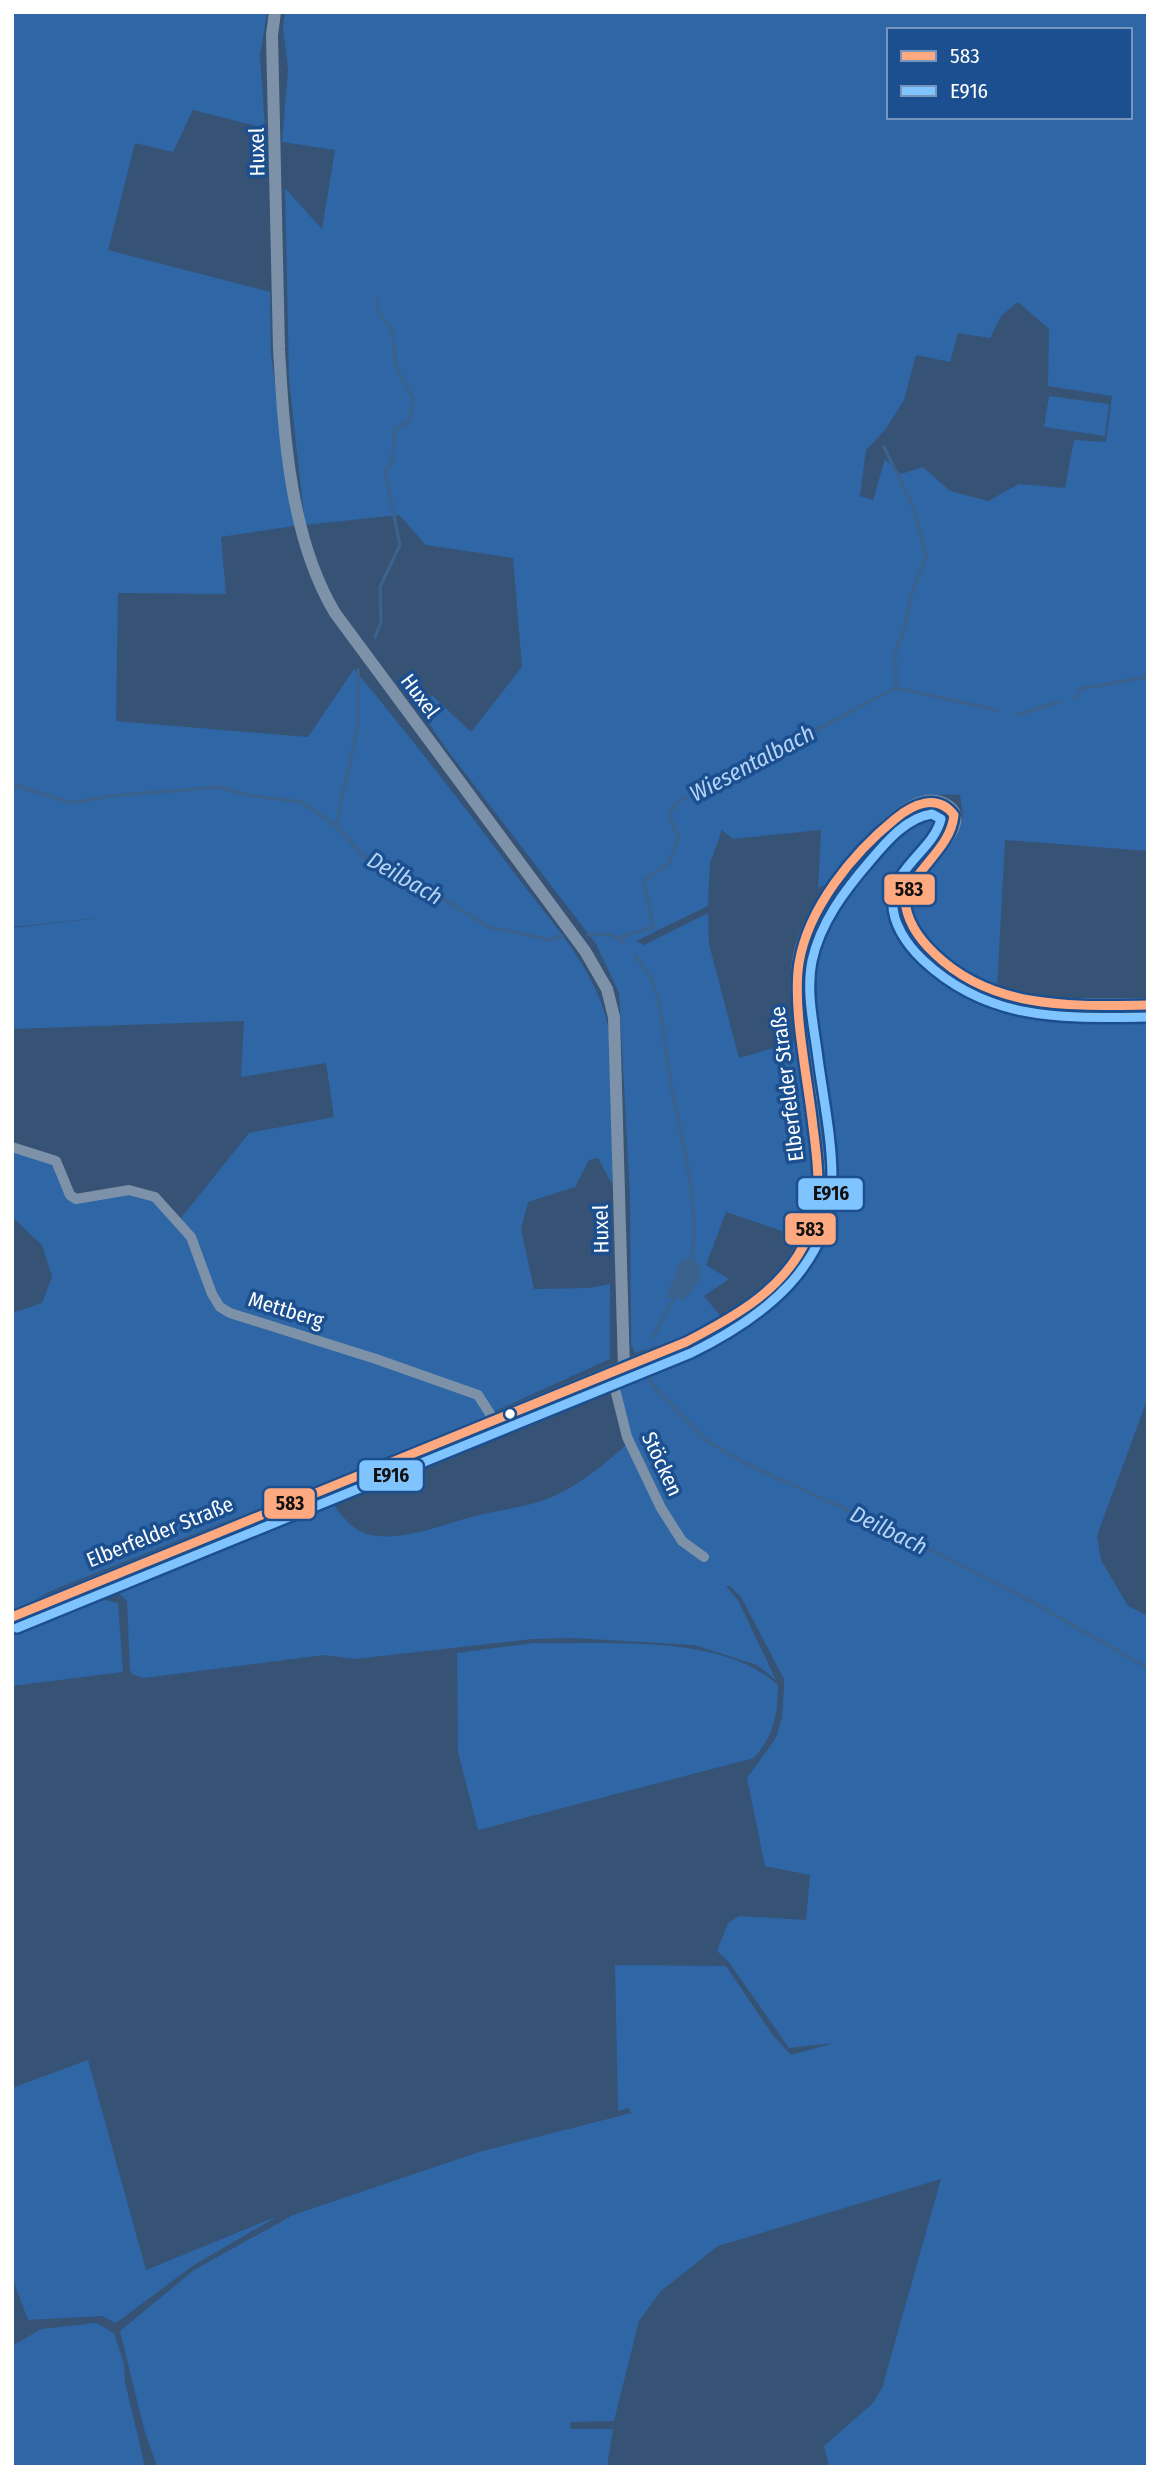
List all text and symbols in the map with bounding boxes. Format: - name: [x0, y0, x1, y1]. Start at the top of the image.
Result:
- legend: [887, 28, 1132, 119]
- text: 583: [950, 43, 980, 69]
- text: E916: [950, 78, 988, 104]
- street label: Huxel: [244, 127, 270, 177]
- street label: Huxel: [395, 669, 445, 724]
- water label: Wiesentalbach: [685, 718, 819, 808]
- water label: Deilbach: [362, 845, 448, 911]
- line badge: 583: [883, 873, 936, 906]
- text: 583: [895, 878, 923, 901]
- street label: Elberfelder Straße: [765, 1005, 809, 1163]
- line badge: E916: [797, 1177, 864, 1211]
- text: E916: [813, 1182, 849, 1205]
- street label: Huxel: [588, 1204, 614, 1254]
- line badge: 583: [784, 1212, 837, 1246]
- text: 583: [796, 1218, 824, 1241]
- street label: Mettberg: [245, 1286, 327, 1334]
- unlabelled marker: [503, 1407, 517, 1421]
- street label: Stöcken: [636, 1428, 688, 1500]
- line badge: E916: [358, 1459, 424, 1492]
- text: E916: [373, 1464, 409, 1487]
- line badge: 583: [263, 1487, 316, 1520]
- street label: Elberfelder Straße: [83, 1491, 237, 1573]
- text: 583: [276, 1492, 304, 1515]
- water label: Deilbach: [846, 1499, 932, 1561]

